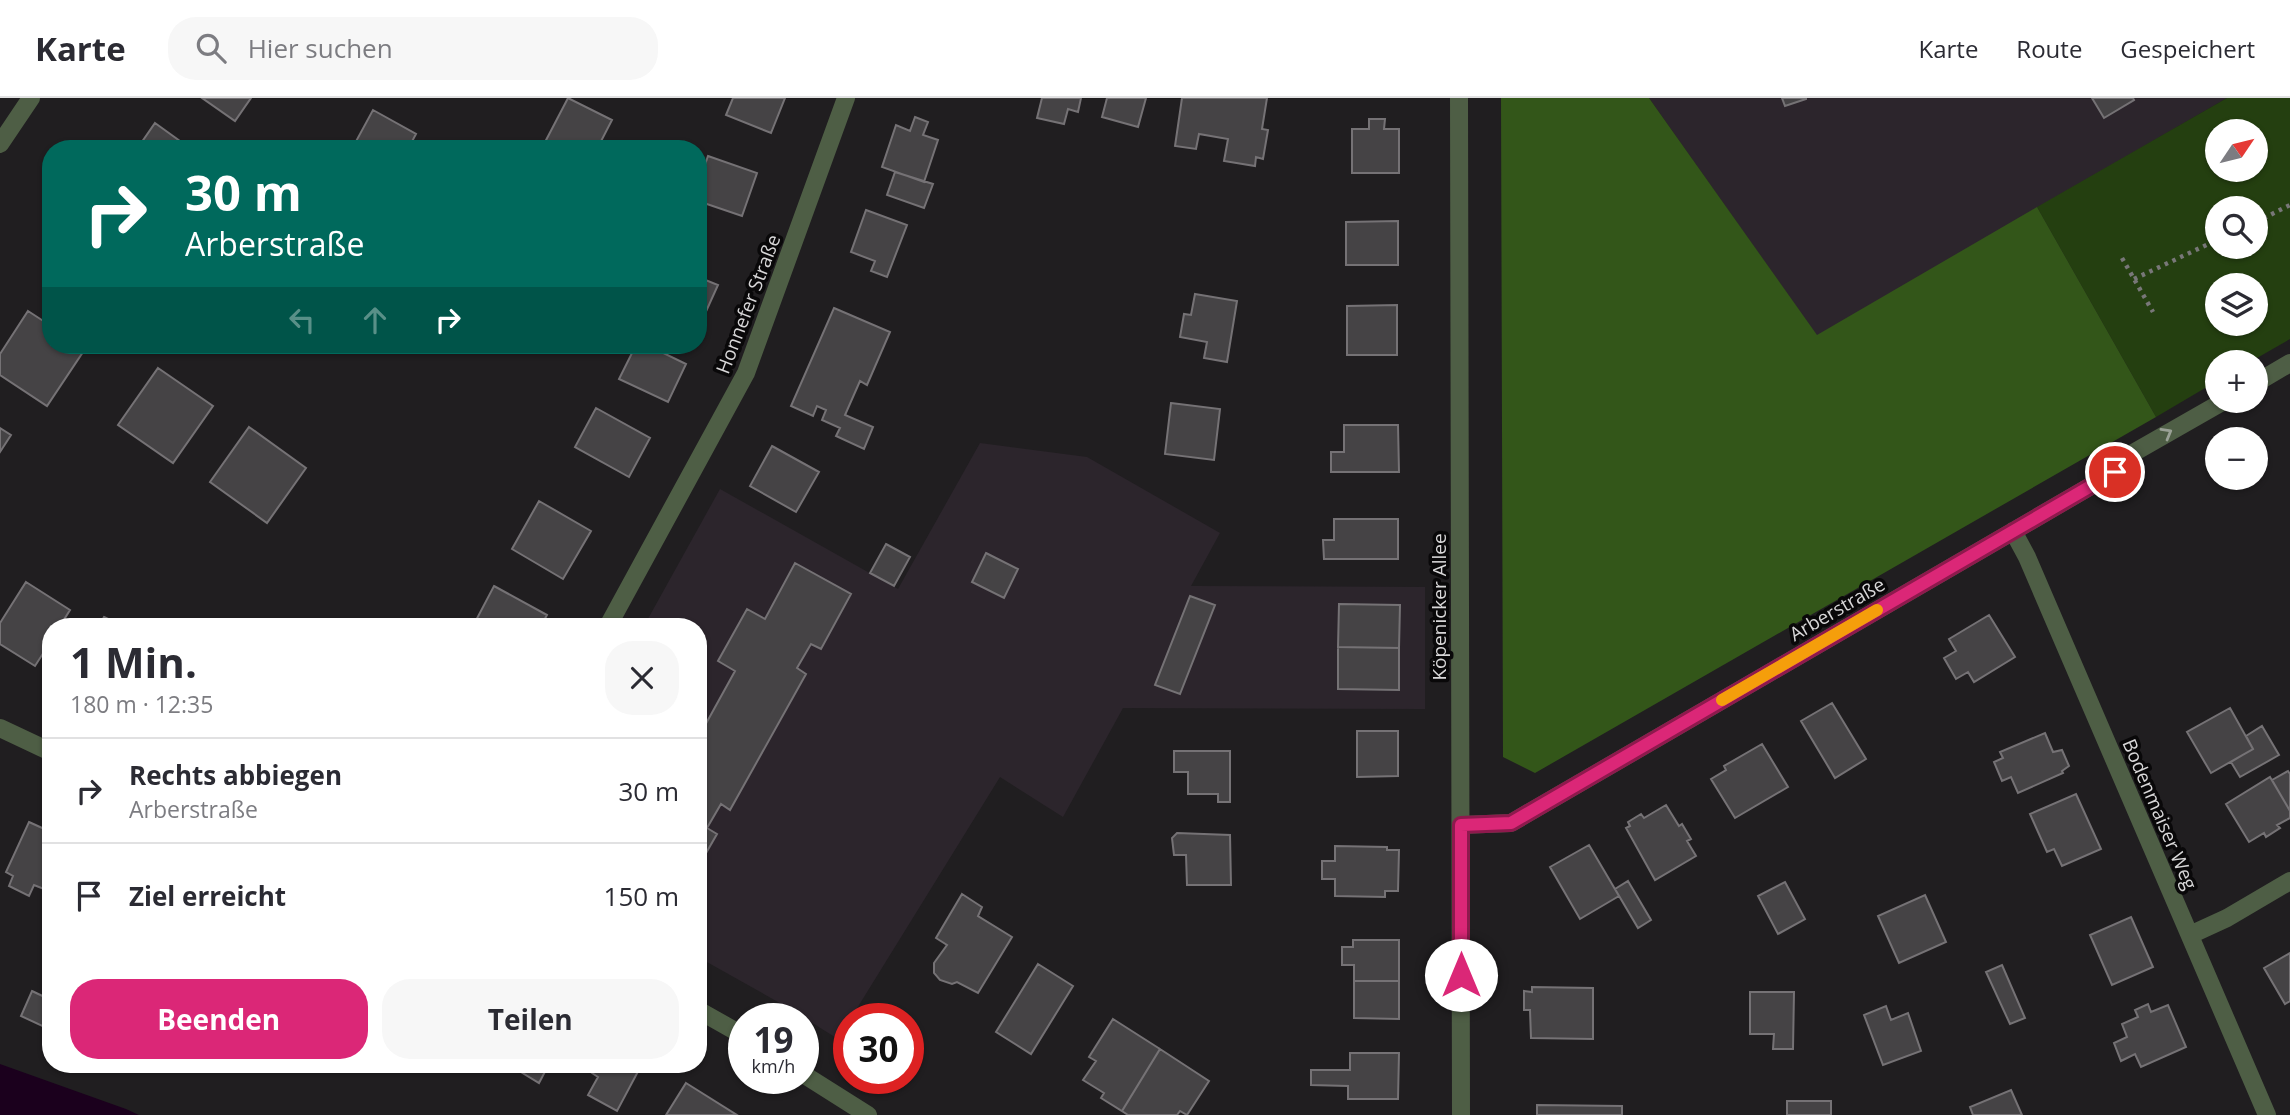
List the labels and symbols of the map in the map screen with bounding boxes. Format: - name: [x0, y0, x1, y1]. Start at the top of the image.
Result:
- north arrow: [2205, 119, 2268, 182]
- street label: Honnefer Straße: [709, 231, 787, 377]
- one-way arrow: [2160, 429, 2173, 442]
- pin: [2085, 442, 2145, 502]
- street label: Köpenicker Allee: [1426, 533, 1452, 681]
- street label: Arberstraße: [1784, 571, 1890, 647]
- street label: Bodenmaiser Weg: [2116, 735, 2204, 893]
- position arrow: [1424, 938, 1498, 1012]
- speed limit sign: 30: [833, 1003, 924, 1094]

